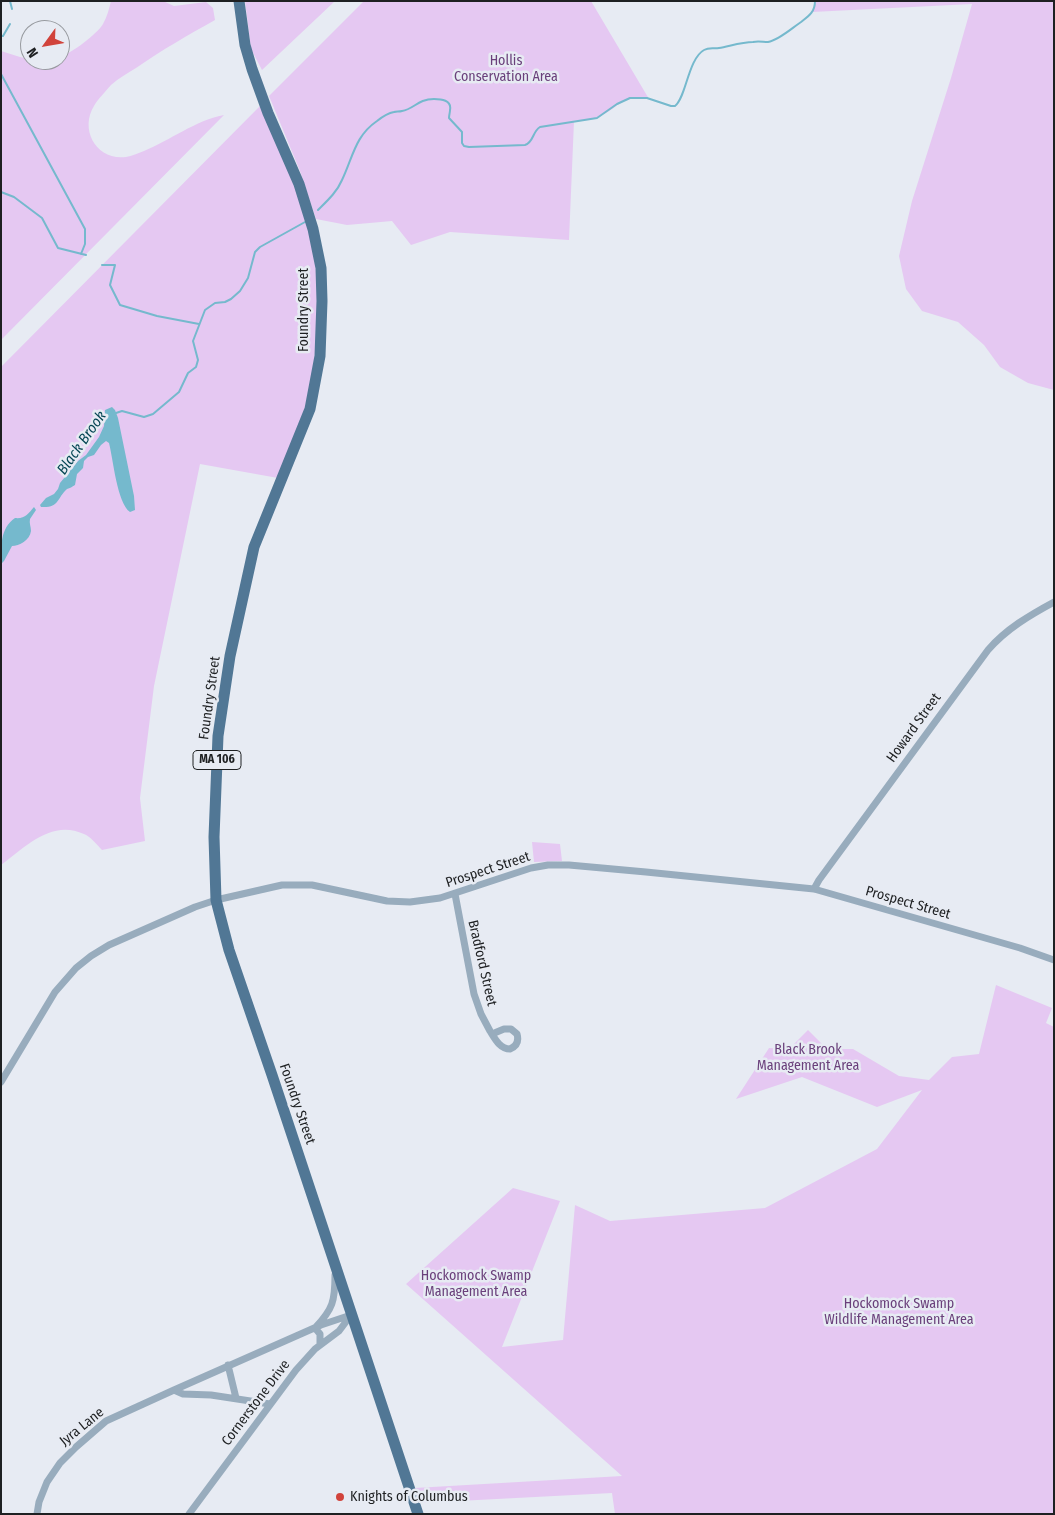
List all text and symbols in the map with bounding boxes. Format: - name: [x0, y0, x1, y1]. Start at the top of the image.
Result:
- north arrow: [20, 20, 70, 70]
- text: N: [23, 45, 42, 61]
- park label: Hollis Conservation Area: [454, 53, 558, 85]
- street label: Foundry Street: [296, 268, 312, 352]
- water label: Black Brook: [54, 408, 110, 478]
- street label: Foundry Street: [196, 655, 224, 741]
- street label: Howard Street: [883, 690, 945, 766]
- road number: MA 106: [193, 750, 241, 770]
- street label: Prospect Street: [444, 848, 532, 892]
- street label: Prospect Street: [864, 883, 952, 923]
- street label: Bradford Street: [464, 918, 500, 1008]
- park label: Black Brook Management Area: [757, 1042, 859, 1074]
- street label: Foundry Street: [275, 1062, 319, 1146]
- park label: Hockomock Swamp Management Area: [421, 1268, 531, 1300]
- park label: Hockomock Swamp Wildlife Management Area: [824, 1296, 974, 1328]
- street label: Cornerstone Drive: [218, 1357, 294, 1449]
- street label: Jyra Lane: [57, 1404, 107, 1450]
- place label: Knights of Columbus: [350, 1489, 468, 1505]
- marker: Knights of Columbus: [334, 1491, 346, 1503]

